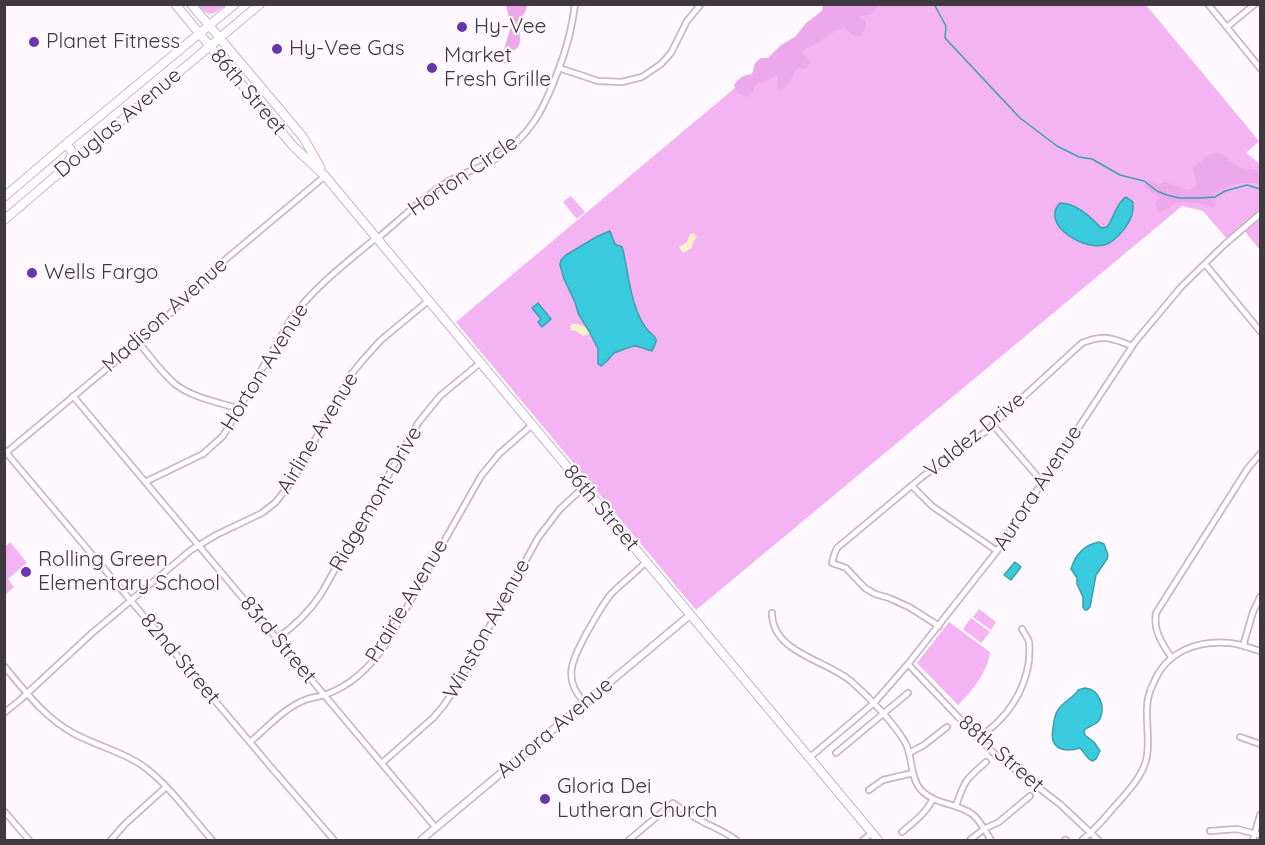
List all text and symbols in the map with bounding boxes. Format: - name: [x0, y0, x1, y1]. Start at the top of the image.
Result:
- place label: Hy-Vee: [474, 14, 546, 40]
- marker: Hy-Vee: [455, 20, 469, 34]
- place label: Planet Fitness: [46, 29, 180, 55]
- marker: Planet Fitness: [27, 35, 41, 49]
- place label: Hy-Vee Gas: [289, 36, 405, 62]
- marker: Hy-Vee Gas: [270, 42, 284, 56]
- place label: Market Fresh Grille: [444, 43, 551, 93]
- street label: 86th Street: [205, 44, 291, 140]
- marker: Market Fresh Grille: [425, 61, 439, 75]
- street label: Douglas Avenue: [49, 63, 187, 183]
- street label: Horton Circle: [403, 130, 523, 222]
- street label: Madison Avenue: [97, 252, 233, 378]
- place label: Wells Fargo: [44, 260, 158, 286]
- marker: Wells Fargo: [25, 266, 39, 280]
- street label: Horton Avenue: [216, 299, 314, 435]
- street label: Airline Avenue: [272, 368, 364, 498]
- street label: Valdez Drive: [920, 387, 1030, 483]
- street label: Aurora Avenue: [988, 421, 1088, 555]
- street label: Ridgemont Drive: [324, 422, 428, 576]
- street label: 86th Street: [558, 460, 644, 556]
- street label: Prairie Avenue: [360, 535, 454, 667]
- place label: Rolling Green Elementary School: [38, 547, 220, 597]
- street label: Winston Avenue: [438, 555, 536, 703]
- marker: Rolling Green Elementary School: [19, 565, 33, 579]
- street label: 83rd Street: [234, 591, 322, 689]
- street label: 82nd Street: [135, 608, 225, 710]
- street label: Aurora Avenue: [492, 672, 618, 784]
- street label: 88th Street: [953, 710, 1049, 798]
- place label: Gloria Dei Lutheran Church: [557, 774, 717, 824]
- marker: Gloria Dei Lutheran Church: [538, 792, 552, 806]

